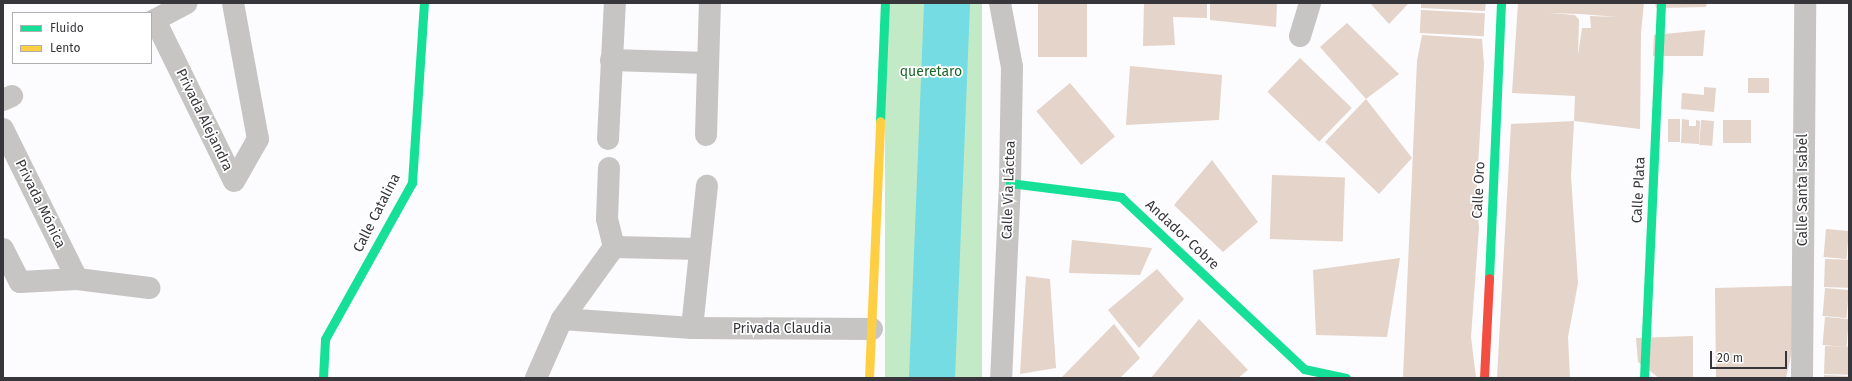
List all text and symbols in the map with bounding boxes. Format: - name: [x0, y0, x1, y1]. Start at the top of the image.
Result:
- legend: [12, 12, 152, 64]
- text: Fluido: [50, 21, 84, 35]
- text: Lento: [50, 41, 80, 55]
- park label: queretaro: [900, 64, 962, 80]
- street label: Privada Alejandra: [172, 66, 236, 174]
- street label: Calle Santa Isabel: [1795, 134, 1811, 246]
- street label: Calle Vía Láctea: [999, 140, 1019, 240]
- street label: Calle Plata: [1629, 156, 1649, 224]
- street label: Privada Mónica: [11, 157, 69, 251]
- street label: Calle Oro: [1469, 161, 1489, 219]
- street label: Calle Catalina: [350, 171, 404, 255]
- street label: Andador Cobre: [1142, 197, 1222, 273]
- street label: Privada Claudia: [733, 321, 831, 337]
- scale bar: [1712, 343, 1789, 369]
- text: 20 m: [1717, 351, 1743, 365]

